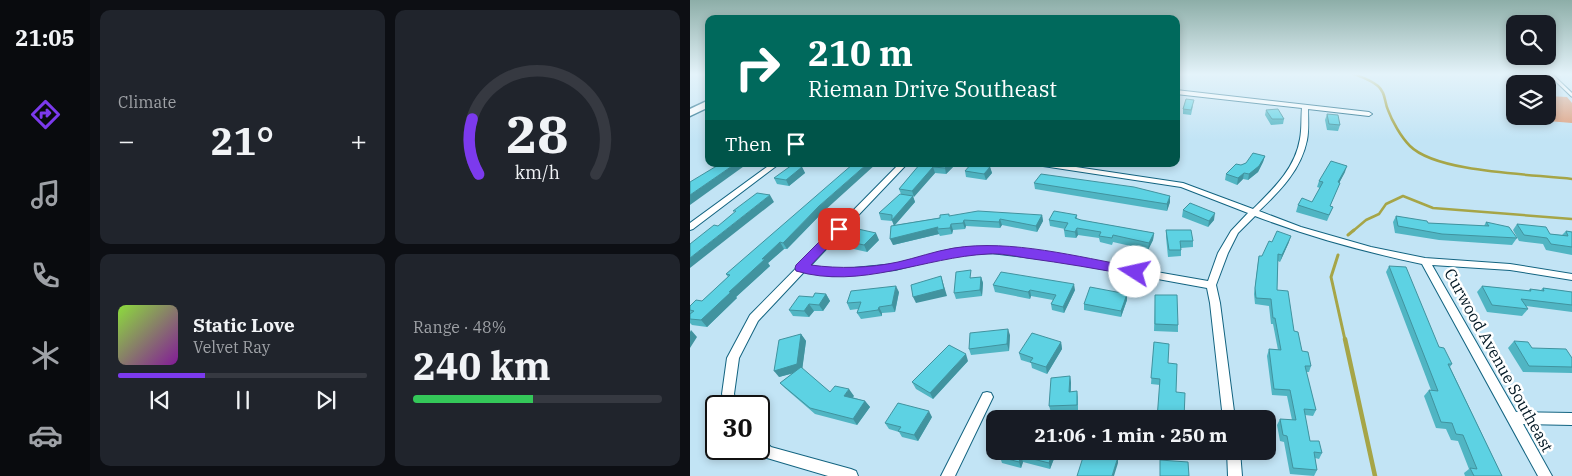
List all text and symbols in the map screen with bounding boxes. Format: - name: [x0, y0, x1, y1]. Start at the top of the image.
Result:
- map controls: [1506, 15, 1556, 125]
- button: search: [1506, 15, 1556, 65]
- text: 21:05: [15, 23, 75, 52]
- text: 210 m: [808, 30, 913, 76]
- icon: right: [725, 35, 790, 100]
- text: Rieman Drive Southeast: [808, 74, 1057, 103]
- button: layers: [1506, 75, 1556, 125]
- text: Climate: [118, 92, 176, 112]
- icon: directions: [28, 97, 63, 132]
- text: 28: [506, 100, 569, 167]
- text: 21°: [211, 116, 274, 165]
- text: −: [118, 122, 135, 159]
- text: +: [350, 122, 367, 159]
- icon: arrive: [782, 130, 810, 158]
- text: Then: [725, 132, 772, 156]
- text: km/h: [515, 161, 560, 184]
- icon: music: [28, 177, 63, 212]
- pin: [818, 208, 860, 250]
- icon: arrive: [825, 215, 853, 243]
- position arrow: [1108, 245, 1160, 297]
- icon: phone: [28, 258, 63, 293]
- street label: Curwood Avenue Southeast: [1440, 265, 1558, 456]
- text: Static Love: [193, 313, 295, 337]
- text: Range · 48%: [413, 317, 506, 337]
- text: Velvet Ray: [193, 337, 270, 357]
- icon: climate: [28, 338, 63, 373]
- text: 240 km: [413, 341, 551, 390]
- icon: previous: [146, 386, 174, 414]
- icon: pause: [229, 386, 257, 414]
- icon: next: [312, 386, 340, 414]
- speed limit sign: 30: [705, 395, 770, 460]
- icon: car: [28, 418, 63, 453]
- text: 21:06 · 1 min · 250 m: [1035, 423, 1227, 447]

